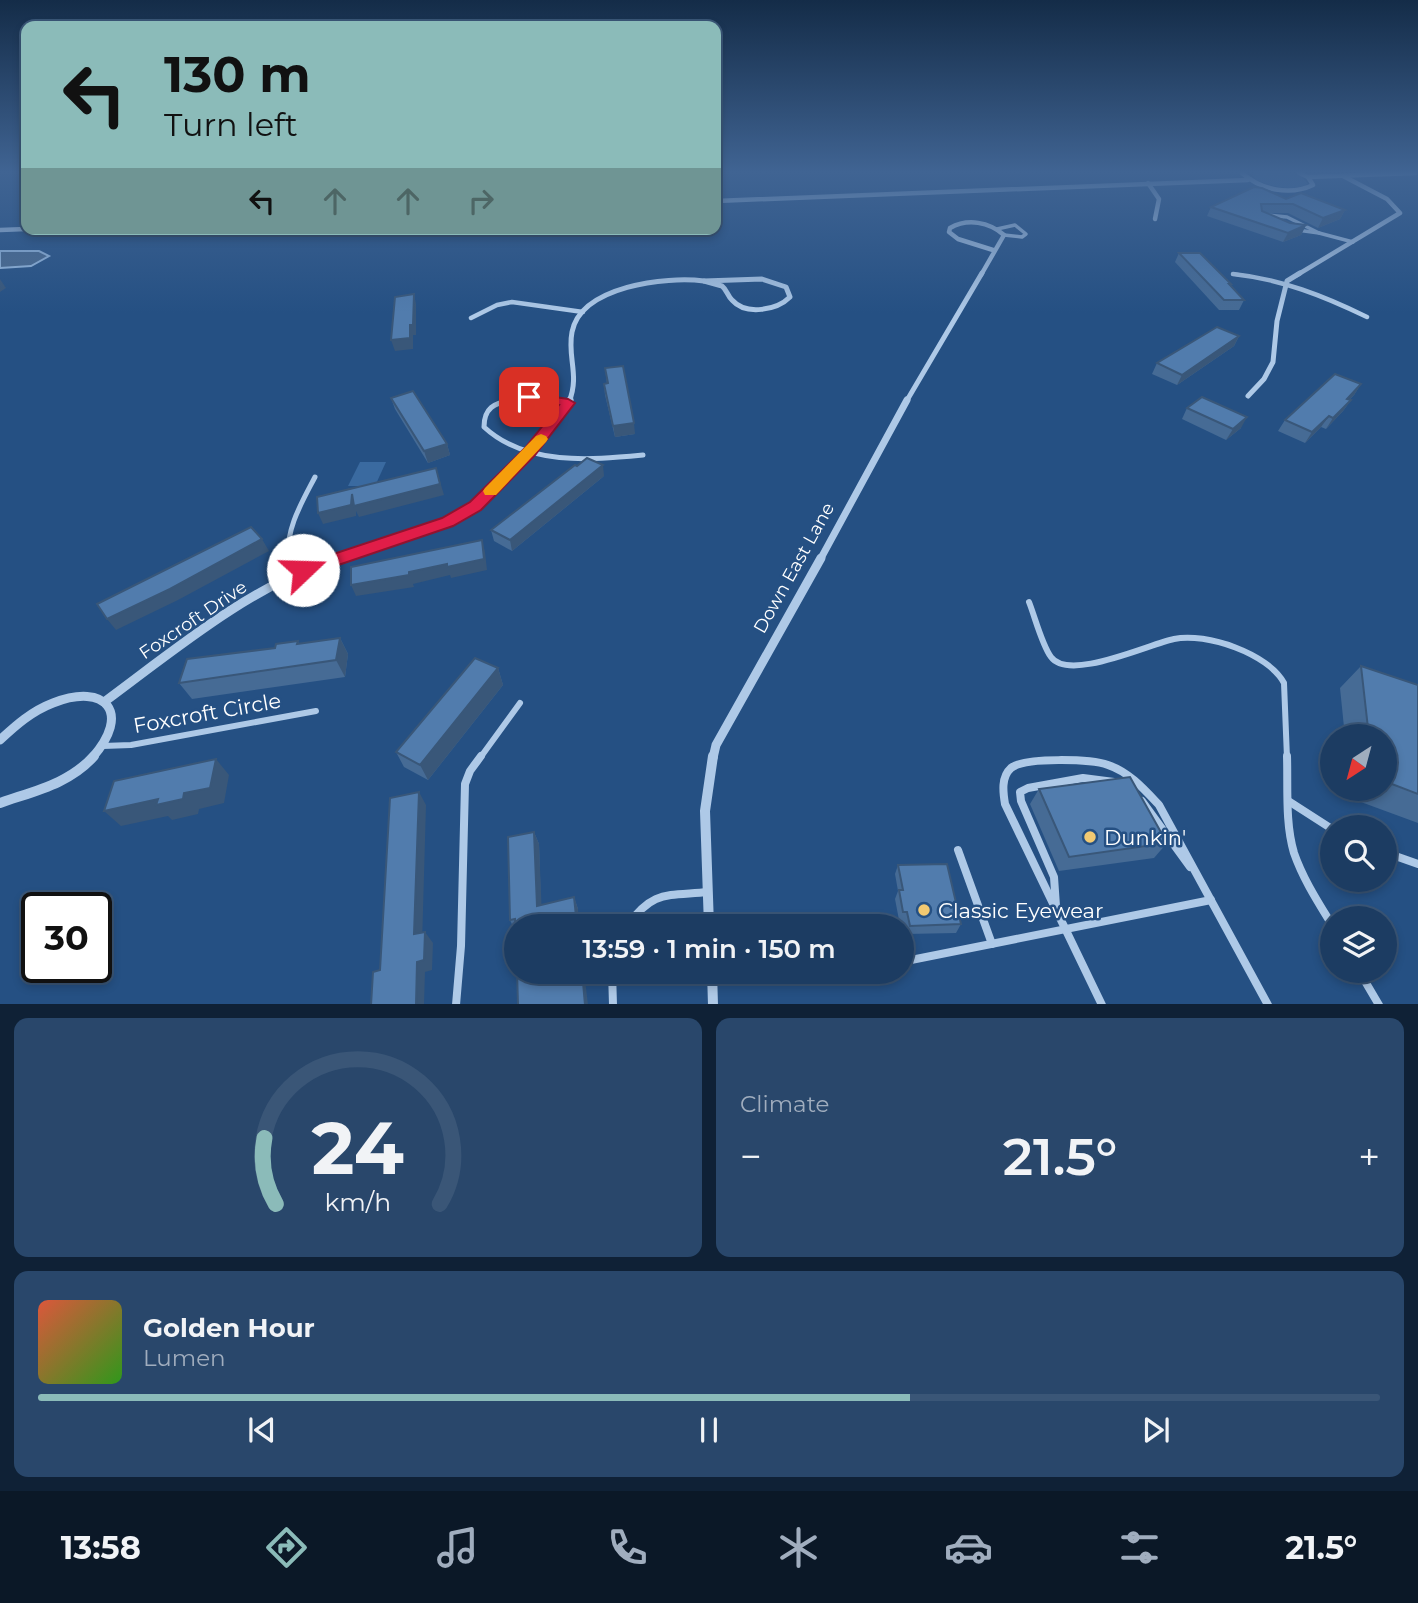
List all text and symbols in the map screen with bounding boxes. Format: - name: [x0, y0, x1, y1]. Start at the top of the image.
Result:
- text: 130 m: [164, 45, 311, 104]
- icon: left: [49, 49, 140, 140]
- text: Turn left: [164, 105, 298, 144]
- icon: left: [243, 182, 281, 220]
- icon: ahead: [316, 182, 354, 220]
- icon: ahead: [389, 182, 427, 220]
- icon: right: [462, 182, 500, 220]
- pin: [499, 367, 559, 427]
- icon: arrive: [510, 378, 548, 416]
- street label: Down East Lane: [749, 499, 839, 637]
- position arrow: [266, 533, 340, 607]
- street label: Foxcroft Drive: [135, 576, 251, 664]
- street label: Foxcroft Circle: [131, 688, 283, 738]
- north arrow: [1320, 724, 1396, 802]
- map controls: [1320, 724, 1397, 983]
- button: search: [1320, 815, 1397, 892]
- place label: Dunkin': [1104, 825, 1186, 850]
- marker: Dunkin': [1082, 829, 1098, 845]
- speed limit sign: 30: [21, 892, 112, 983]
- place label: Classic Eyewear: [938, 898, 1103, 923]
- marker: Classic Eyewear: [916, 902, 932, 918]
- button: layers: [1320, 906, 1397, 983]
- text: 13:59 · 1 min · 150 m: [582, 933, 836, 965]
- text: Climate: [740, 1090, 829, 1118]
- text: 24: [312, 1104, 404, 1192]
- text: 21.5°: [1003, 1125, 1117, 1188]
- text: −: [740, 1133, 762, 1180]
- text: +: [1358, 1133, 1380, 1180]
- text: km/h: [325, 1186, 391, 1216]
- text: Golden Hour: [143, 1312, 315, 1344]
- text: Lumen: [143, 1344, 226, 1372]
- icon: previous: [243, 1411, 281, 1449]
- icon: pause: [690, 1411, 728, 1449]
- icon: next: [1137, 1411, 1175, 1449]
- icon: directions: [262, 1523, 311, 1572]
- icon: music: [433, 1523, 482, 1572]
- icon: phone: [603, 1523, 652, 1572]
- icon: climate: [774, 1523, 823, 1572]
- icon: car: [944, 1523, 993, 1572]
- icon: filters: [1115, 1523, 1164, 1572]
- text: 13:58: [61, 1528, 141, 1567]
- text: 21.5°: [1285, 1528, 1357, 1567]

